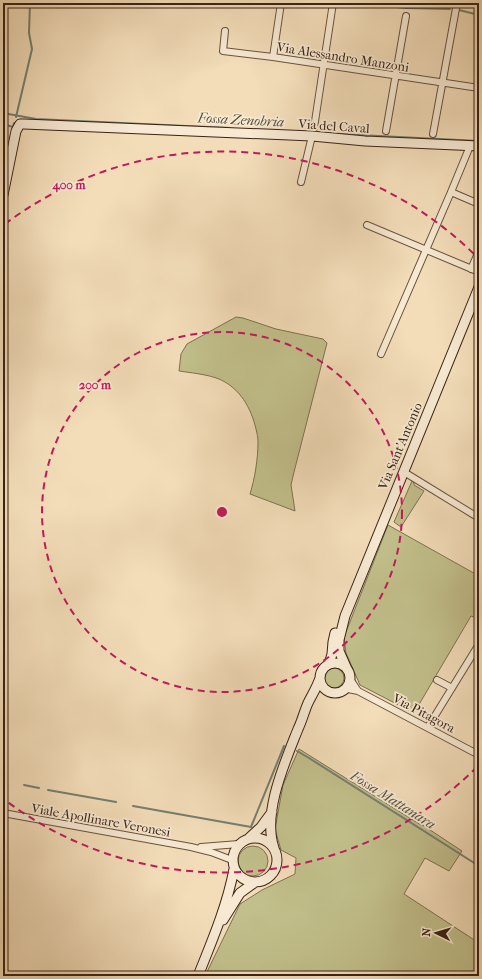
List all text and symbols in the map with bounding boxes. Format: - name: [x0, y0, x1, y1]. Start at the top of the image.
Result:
- street label: Via Alessandro Manzoni: [275, 39, 410, 75]
- water label: Fossa Zenobria: [196, 109, 285, 131]
- street label: Via del Caval: [297, 116, 371, 136]
- text: 400 m: [52, 178, 86, 193]
- text: 200 m: [79, 378, 112, 392]
- street label: Via Sant'Antonio: [375, 400, 425, 493]
- centre of rings: [215, 505, 229, 519]
- street label: Via Pitagora: [389, 690, 459, 736]
- water label: Fossa Mattanara: [346, 767, 439, 833]
- street label: Viale Apollinare Veronesi: [29, 800, 172, 840]
- north arrow: [416, 913, 456, 953]
- text: N: [420, 927, 433, 937]

